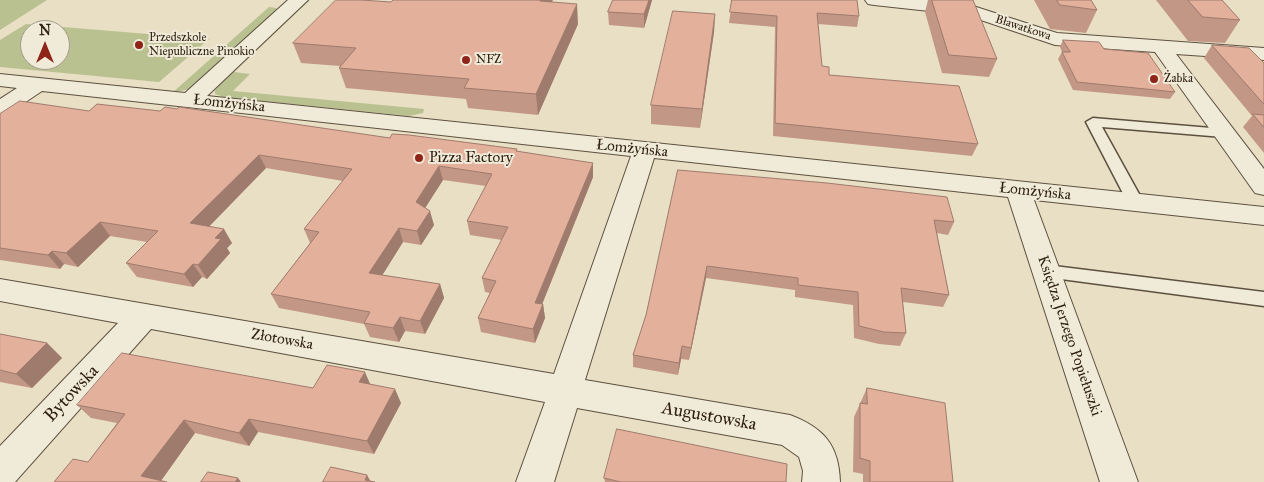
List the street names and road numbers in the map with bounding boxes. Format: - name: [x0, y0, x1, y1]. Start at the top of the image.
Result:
- street label: Bławatkowa: [993, 12, 1053, 44]
- street label: Łomżyńska: [192, 91, 266, 117]
- street label: Łomżyńska: [595, 136, 669, 162]
- street label: Łomżyńska: [998, 179, 1072, 205]
- street label: Księdza Jerzego Popiełuszki: [1033, 253, 1105, 419]
- street label: Złotowska: [250, 326, 314, 354]
- street label: Bytowska: [40, 361, 104, 427]
- street label: Augustowska: [660, 398, 758, 436]

